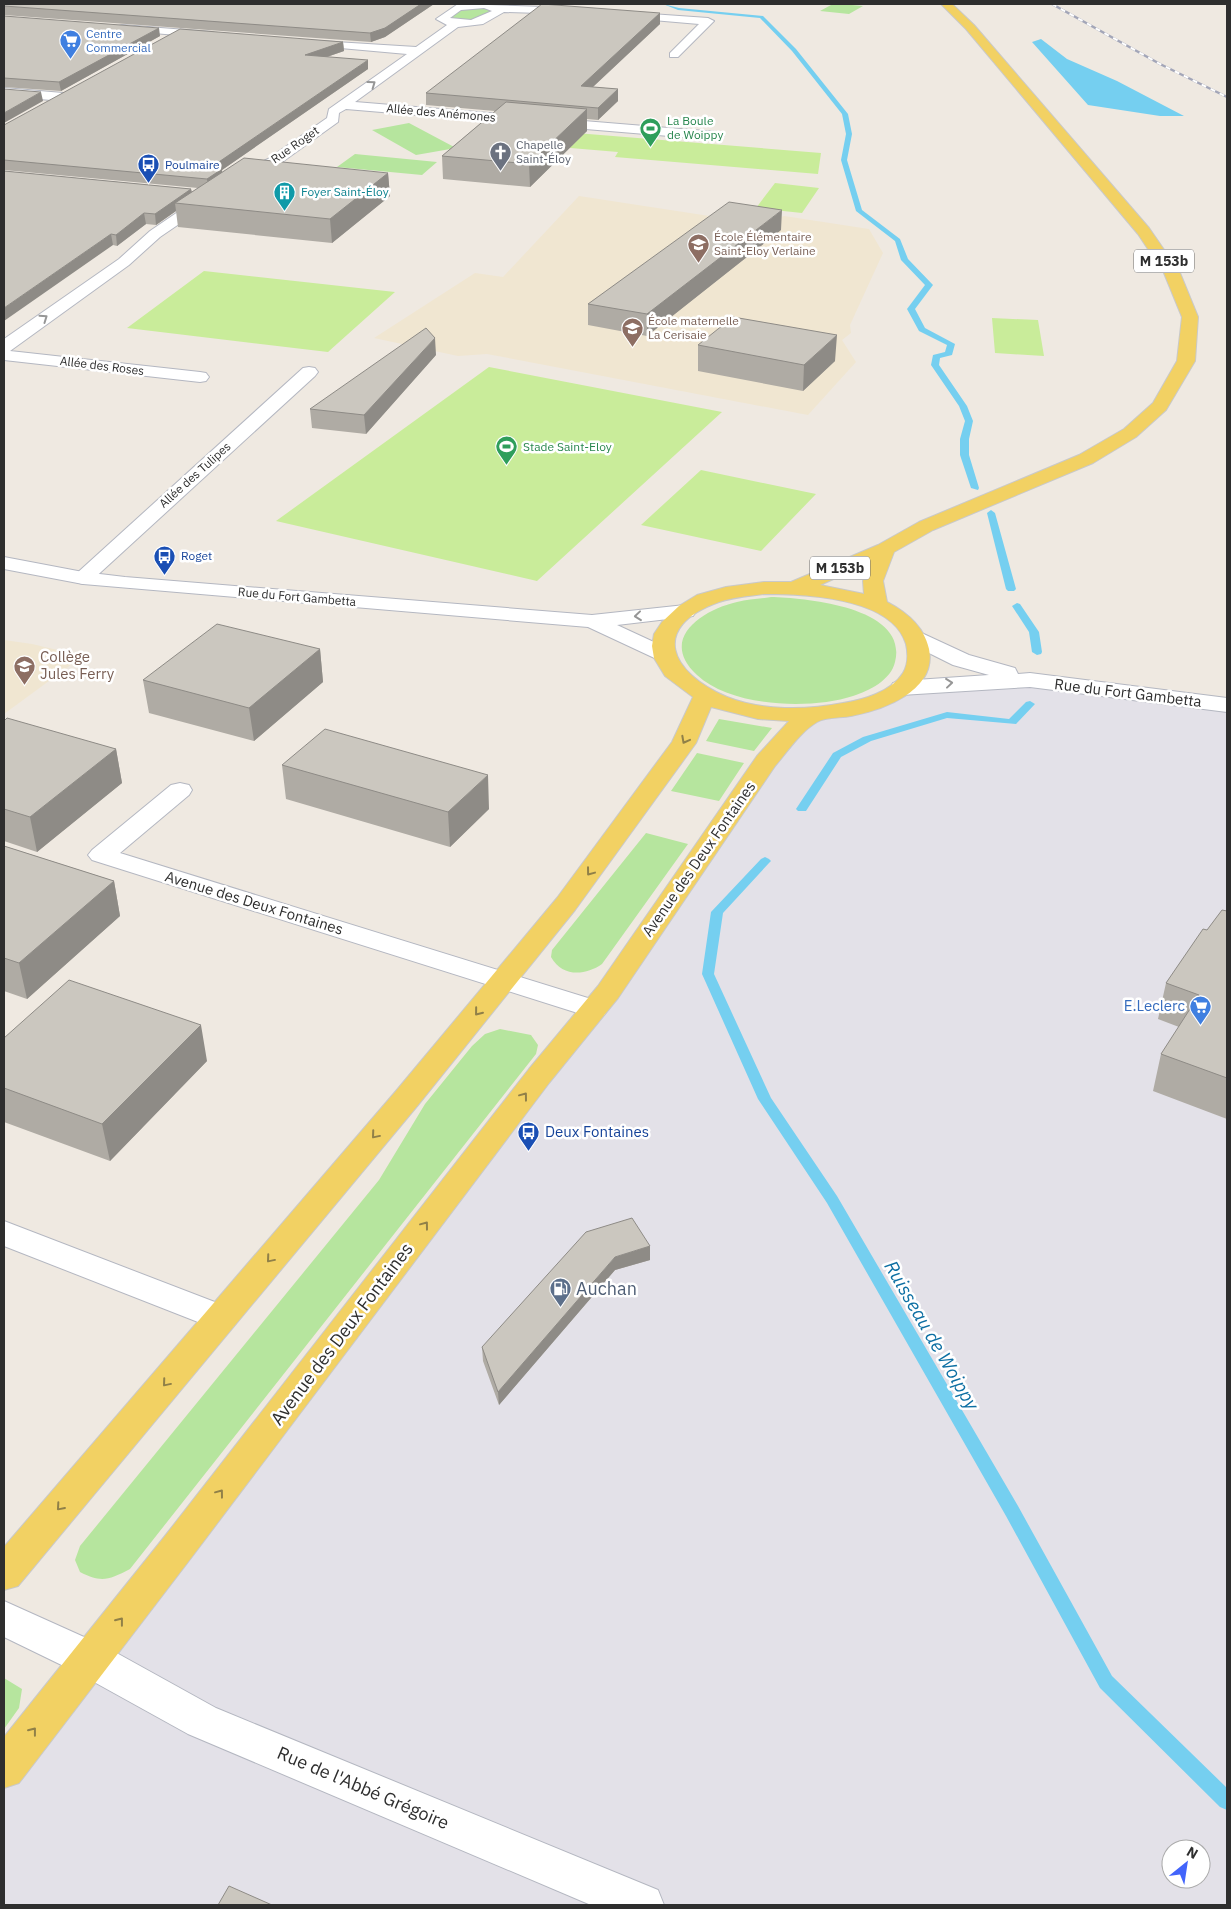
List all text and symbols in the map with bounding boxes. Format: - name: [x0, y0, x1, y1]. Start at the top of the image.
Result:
- place label: Centre Commercial: [86, 26, 151, 55]
- supermarket icon: Centre Commercial: [58, 29, 82, 60]
- one-way arrow: [366, 82, 375, 90]
- street label: Allée des Anémones: [386, 100, 497, 125]
- place label: La Boule de Woippy: [667, 113, 723, 142]
- sports icon: La Boule de Woippy: [639, 116, 663, 147]
- street label: Rue Roget: [268, 123, 322, 167]
- place label: Chapelle Saint-Éloy: [516, 137, 571, 166]
- church icon: Chapelle Saint-Éloy: [488, 140, 512, 171]
- bus stop icon: Poulmaire: [137, 153, 161, 184]
- place label: Poulmaire: [165, 157, 220, 172]
- building icon: Foyer Saint-Éloy: [273, 180, 297, 211]
- place label: Foyer Saint-Éloy: [301, 184, 389, 199]
- place label: École Élémentaire Saint-Eloy Verlaine: [714, 229, 816, 258]
- school or university icon: École Élémentaire Saint-Eloy Verlaine: [686, 232, 710, 263]
- road number: M 153b: [1134, 250, 1194, 272]
- place label: École maternelle La Cerisaie: [648, 313, 739, 342]
- one-way arrow: [38, 315, 47, 325]
- school or university icon: École maternelle La Cerisaie: [620, 316, 644, 347]
- street label: Allée des Roses: [59, 353, 145, 378]
- sports icon: Stade Saint-Eloy: [495, 435, 519, 466]
- street label: Allée des Tulipes: [156, 438, 234, 511]
- place label: Stade Saint-Eloy: [523, 439, 612, 454]
- bus stop icon: Roget: [153, 544, 177, 575]
- place label: Roget: [181, 548, 212, 563]
- road number: M 153b: [810, 556, 870, 580]
- street label: Rue du Fort Gambetta: [237, 584, 357, 609]
- one-way arrow: [634, 610, 642, 621]
- place label: Collège Jules Ferry: [40, 647, 115, 683]
- school or university icon: Collège Jules Ferry: [12, 654, 36, 685]
- street label: Rue du Fort Gambetta: [1053, 674, 1203, 711]
- one-way arrow: [945, 678, 953, 689]
- one-way arrow: [681, 734, 691, 743]
- street label: Avenue des Deux Fontaines: [638, 777, 760, 940]
- street label: Avenue des Deux Fontaines: [163, 866, 346, 939]
- one-way arrow: [587, 866, 596, 876]
- supermarket icon: E.Leclerc: [1189, 994, 1213, 1025]
- place label: E.Leclerc: [1124, 996, 1185, 1015]
- one-way arrow: [475, 1006, 483, 1015]
- one-way arrow: [518, 1092, 527, 1102]
- bus stop icon: Deux Fontaines: [517, 1120, 541, 1151]
- place label: Deux Fontaines: [545, 1122, 649, 1141]
- one-way arrow: [373, 1129, 381, 1138]
- one-way arrow: [420, 1222, 428, 1231]
- street label: Avenue des Deux Fontaines: [265, 1238, 418, 1429]
- one-way arrow: [268, 1253, 276, 1262]
- water label: Ruisseau de Woippy: [880, 1256, 985, 1415]
- fuel station icon: Auchan: [548, 1277, 572, 1308]
- place label: Auchan: [576, 1277, 637, 1300]
- one-way arrow: [162, 1378, 171, 1387]
- one-way arrow: [214, 1489, 223, 1499]
- one-way arrow: [57, 1502, 66, 1511]
- one-way arrow: [114, 1618, 122, 1627]
- one-way arrow: [28, 1727, 37, 1736]
- street label: Rue de l'Abbé Grégoire: [274, 1741, 453, 1834]
- north arrow: [1161, 1839, 1211, 1889]
- text: N: [1184, 1842, 1201, 1863]

